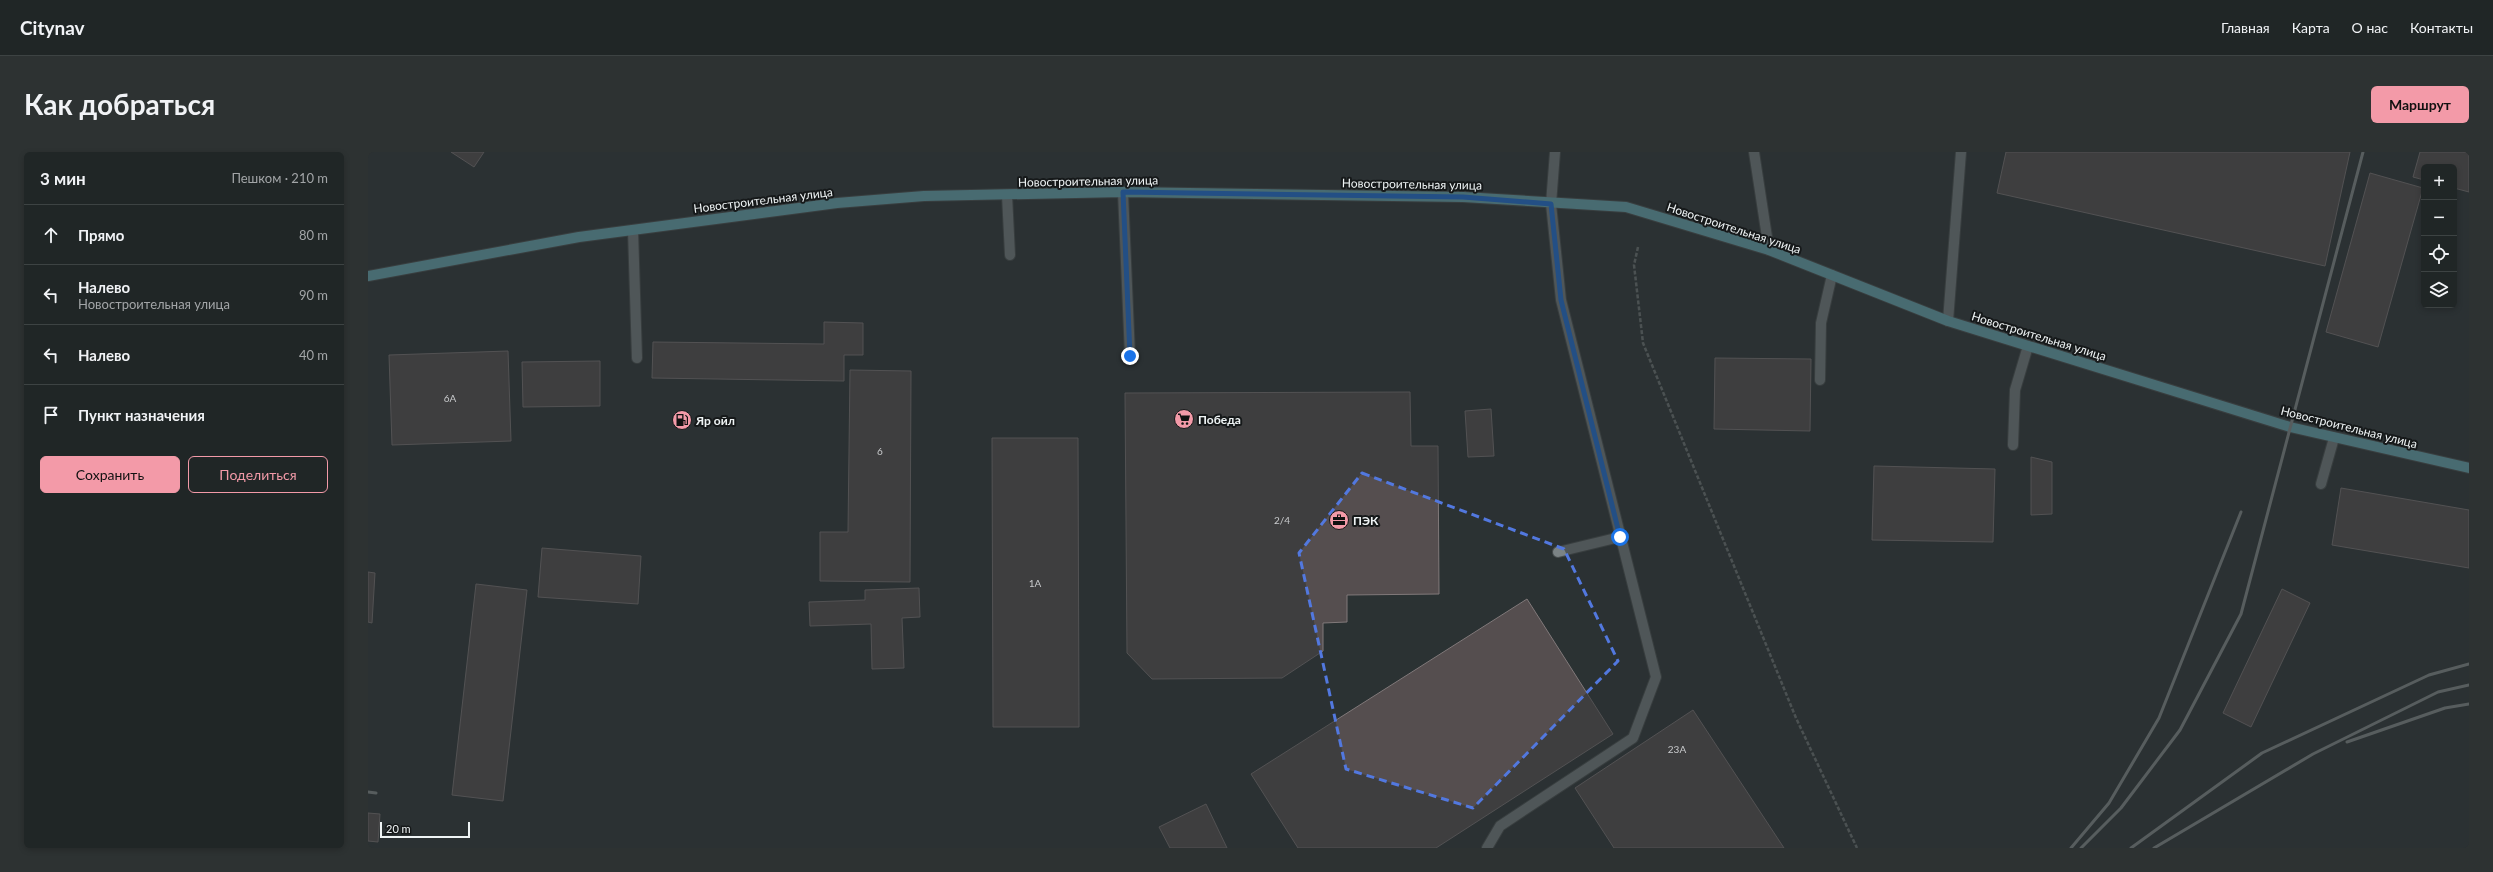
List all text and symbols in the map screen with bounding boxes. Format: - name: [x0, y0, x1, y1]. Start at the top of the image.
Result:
- text: Citynav: [20, 16, 85, 39]
- text: Главная: [2221, 19, 2270, 36]
- text: Карта: [2292, 19, 2330, 36]
- text: О нас: [2352, 19, 2388, 36]
- text: Контакты: [2410, 19, 2473, 36]
- button: Маршрут: [2371, 86, 2469, 123]
- text: Как добраться: [24, 87, 215, 121]
- map controls: [2421, 164, 2457, 308]
- button: +: [2421, 164, 2457, 200]
- text: 3 мин: [40, 168, 86, 189]
- text: Пешком · 210 m: [231, 170, 328, 186]
- street label: Новостроительная улица: [1018, 172, 1158, 190]
- street label: Новостроительная улица: [1342, 175, 1482, 193]
- street label: Новостроительная улица: [693, 184, 834, 216]
- street label: Новостроительная улица: [1665, 199, 1803, 257]
- button: −: [2421, 200, 2457, 236]
- icon: ahead: [40, 224, 62, 246]
- text: Прямо: [78, 226, 124, 244]
- text: 80 m: [299, 227, 328, 243]
- button: locate: [2421, 236, 2457, 272]
- button: layers: [2421, 272, 2457, 308]
- text: Налево: [78, 278, 130, 296]
- icon: left: [40, 284, 62, 306]
- text: 90 m: [299, 287, 328, 303]
- text: Новостроительная улица: [78, 296, 230, 312]
- street label: Новостроительная улица: [1970, 308, 2108, 364]
- icon: left: [40, 344, 62, 366]
- text: Налево: [78, 346, 130, 364]
- text: 40 m: [299, 347, 328, 363]
- route end: [1121, 347, 1139, 365]
- house number: 6А: [444, 392, 457, 404]
- street label: Новостроительная улица: [2279, 403, 2419, 451]
- icon: arrive: [40, 404, 62, 426]
- text: Пункт назначения: [78, 406, 205, 424]
- supermarket icon: Победа: [1173, 408, 1195, 430]
- fuel station icon: Яр ойл: [671, 409, 693, 431]
- place label: Победа: [1198, 412, 1241, 427]
- place label: Яр ойл: [695, 413, 735, 428]
- house number: 6: [877, 445, 883, 457]
- button: Сохранить: [40, 456, 180, 493]
- button: Поделиться: [188, 456, 328, 493]
- office icon: ПЭК: [1328, 509, 1350, 531]
- place label: ПЭК: [1353, 513, 1379, 528]
- house number: 2/4: [1274, 514, 1290, 526]
- route start: [1611, 528, 1629, 546]
- house number: 1А: [1029, 577, 1042, 589]
- house number: 23А: [1668, 743, 1686, 755]
- scale bar: [380, 820, 470, 839]
- text: 20 m: [386, 822, 411, 835]

